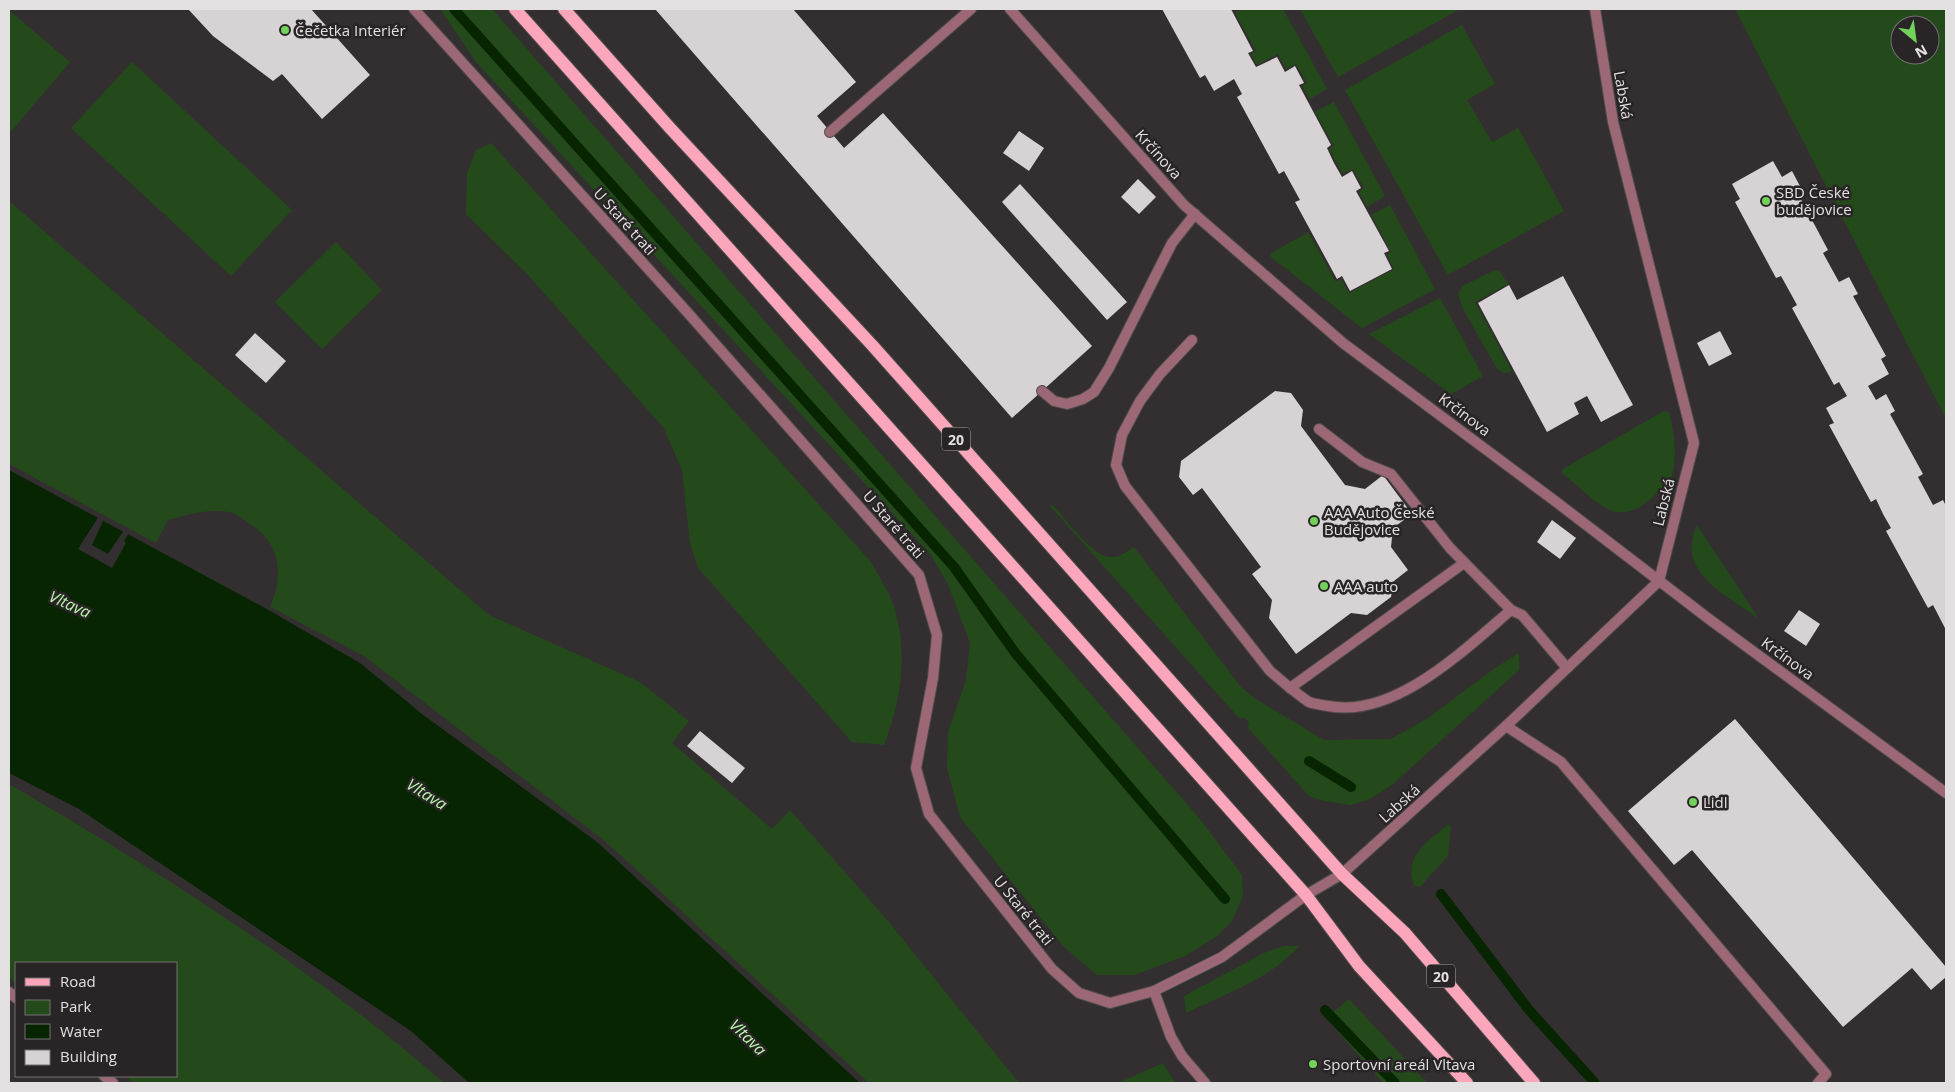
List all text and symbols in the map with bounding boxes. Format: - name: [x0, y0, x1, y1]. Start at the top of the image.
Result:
- north arrow: [1890, 15, 1940, 65]
- place label: Čečetka Interiér: [295, 20, 406, 40]
- marker: Čečetka Interiér: [279, 24, 291, 36]
- text: N: [1912, 41, 1931, 63]
- street label: Labská: [1610, 69, 1638, 121]
- street label: Krčínova: [1131, 125, 1187, 183]
- place label: SBD České budějovice: [1776, 182, 1852, 219]
- street label: U Staré trati: [589, 183, 661, 259]
- marker: SBD České budějovice: [1760, 195, 1772, 207]
- street label: Krčínova: [1435, 388, 1495, 440]
- road number: 20: [942, 428, 970, 450]
- street label: Labská: [1647, 476, 1679, 528]
- street label: U Staré trati: [859, 486, 929, 562]
- place label: AAA Auto České Budějovice: [1324, 502, 1435, 539]
- marker: AAA Auto České Budějovice: [1308, 515, 1320, 527]
- place label: AAA auto: [1334, 576, 1398, 596]
- marker: AAA auto: [1318, 580, 1330, 592]
- water label: Vltava: [46, 585, 94, 623]
- street label: Krčínova: [1758, 632, 1818, 684]
- water label: Vltava: [403, 773, 451, 815]
- street label: Labská: [1374, 779, 1424, 827]
- place label: Lidl: [1703, 792, 1728, 812]
- marker: Lidl: [1687, 796, 1699, 808]
- street label: U Staré trati: [990, 871, 1058, 949]
- legend: [15, 962, 178, 1077]
- road number: 20: [1427, 964, 1455, 988]
- text: Road: [60, 971, 96, 991]
- text: Park: [60, 996, 91, 1016]
- water label: Vltava: [725, 1014, 771, 1060]
- text: Water: [60, 1021, 102, 1041]
- text: Building: [60, 1046, 117, 1066]
- place label: Sportovní areál Vltava: [1323, 1054, 1475, 1074]
- marker: Sportovní areál Vltava: [1307, 1058, 1319, 1070]

